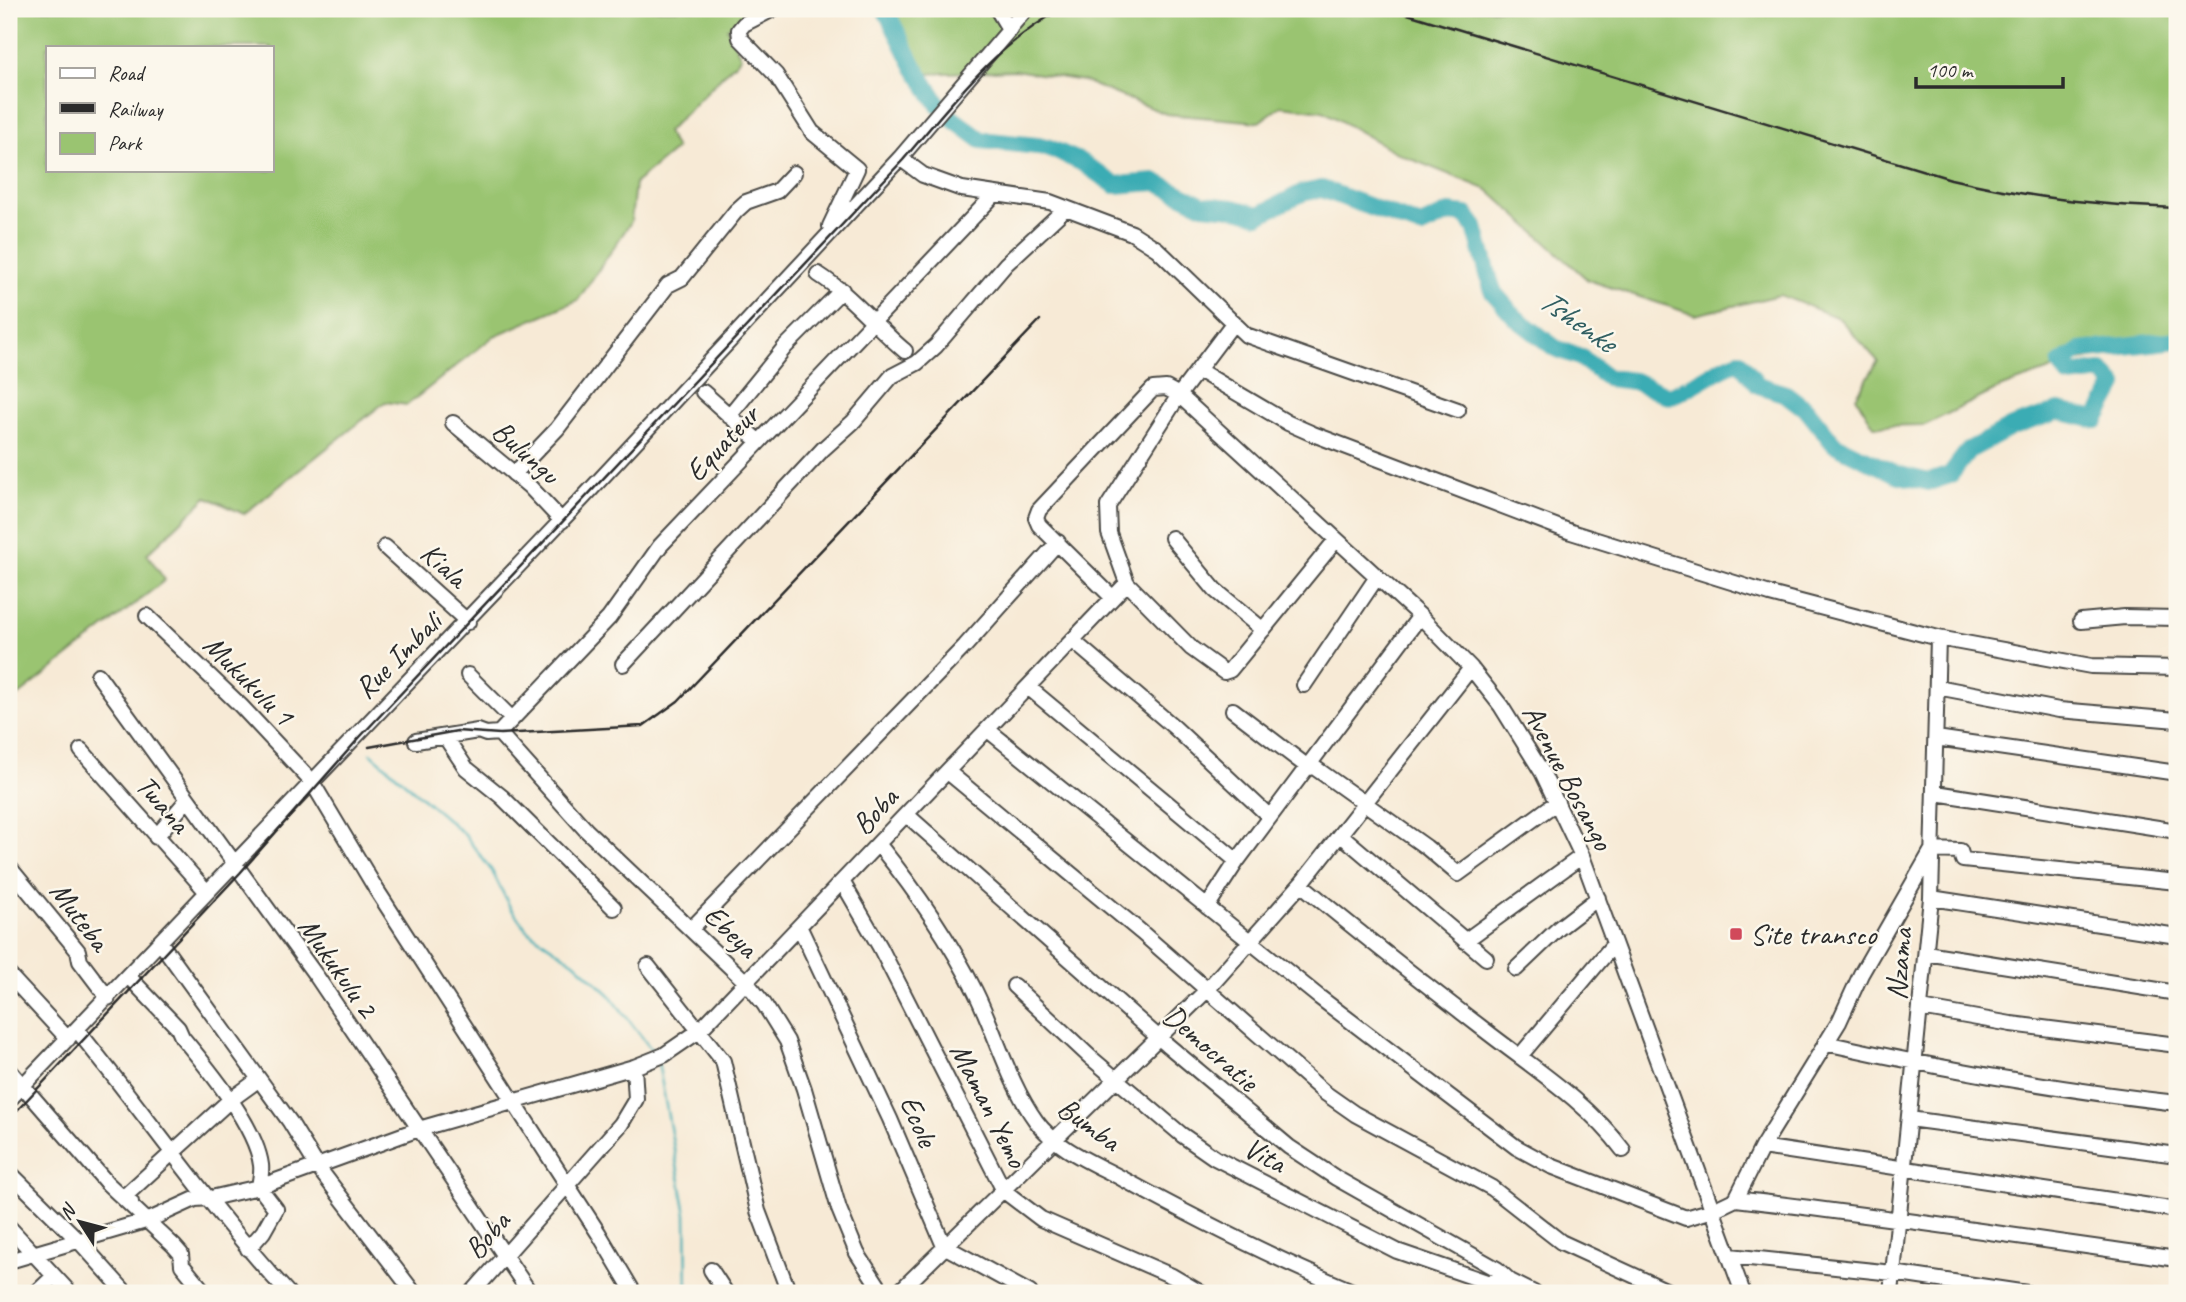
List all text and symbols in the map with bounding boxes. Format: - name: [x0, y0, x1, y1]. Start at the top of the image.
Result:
- legend: [46, 46, 273, 172]
- scale bar: [1916, 46, 2064, 90]
- text: 100 m: [1927, 57, 1974, 83]
- text: Road: [108, 60, 147, 86]
- text: Railway: [108, 96, 164, 122]
- text: Park: [108, 130, 143, 156]
- water label: Tshenke: [1531, 279, 1628, 364]
- street label: Equateur: [677, 395, 769, 489]
- street label: Bulungu: [484, 412, 569, 494]
- street label: Kiala: [413, 534, 477, 598]
- street label: Rue Imbali: [346, 601, 452, 707]
- street label: Mukukulu 1: [195, 626, 304, 735]
- street label: Avenue Bosango: [1514, 698, 1623, 858]
- street label: Twana: [127, 767, 200, 842]
- street label: Boba: [844, 778, 908, 843]
- street label: Muteba: [42, 874, 120, 961]
- street label: Ebeya: [696, 896, 768, 967]
- street label: Mukukulu 2: [290, 910, 388, 1027]
- place label: Site transco: [1750, 915, 1878, 953]
- street label: Nzama: [1877, 924, 1921, 1002]
- marker: Site transco: [1728, 926, 1744, 942]
- street label: Democratie: [1156, 996, 1268, 1101]
- street label: Maman Yemo: [941, 1036, 1037, 1175]
- street label: Bumba: [1050, 1088, 1129, 1161]
- street label: Ecole: [891, 1090, 948, 1154]
- street label: Vita: [1237, 1128, 1294, 1183]
- north arrow: [46, 1186, 116, 1256]
- text: N: [54, 1198, 82, 1224]
- street label: Boba: [456, 1202, 519, 1267]

